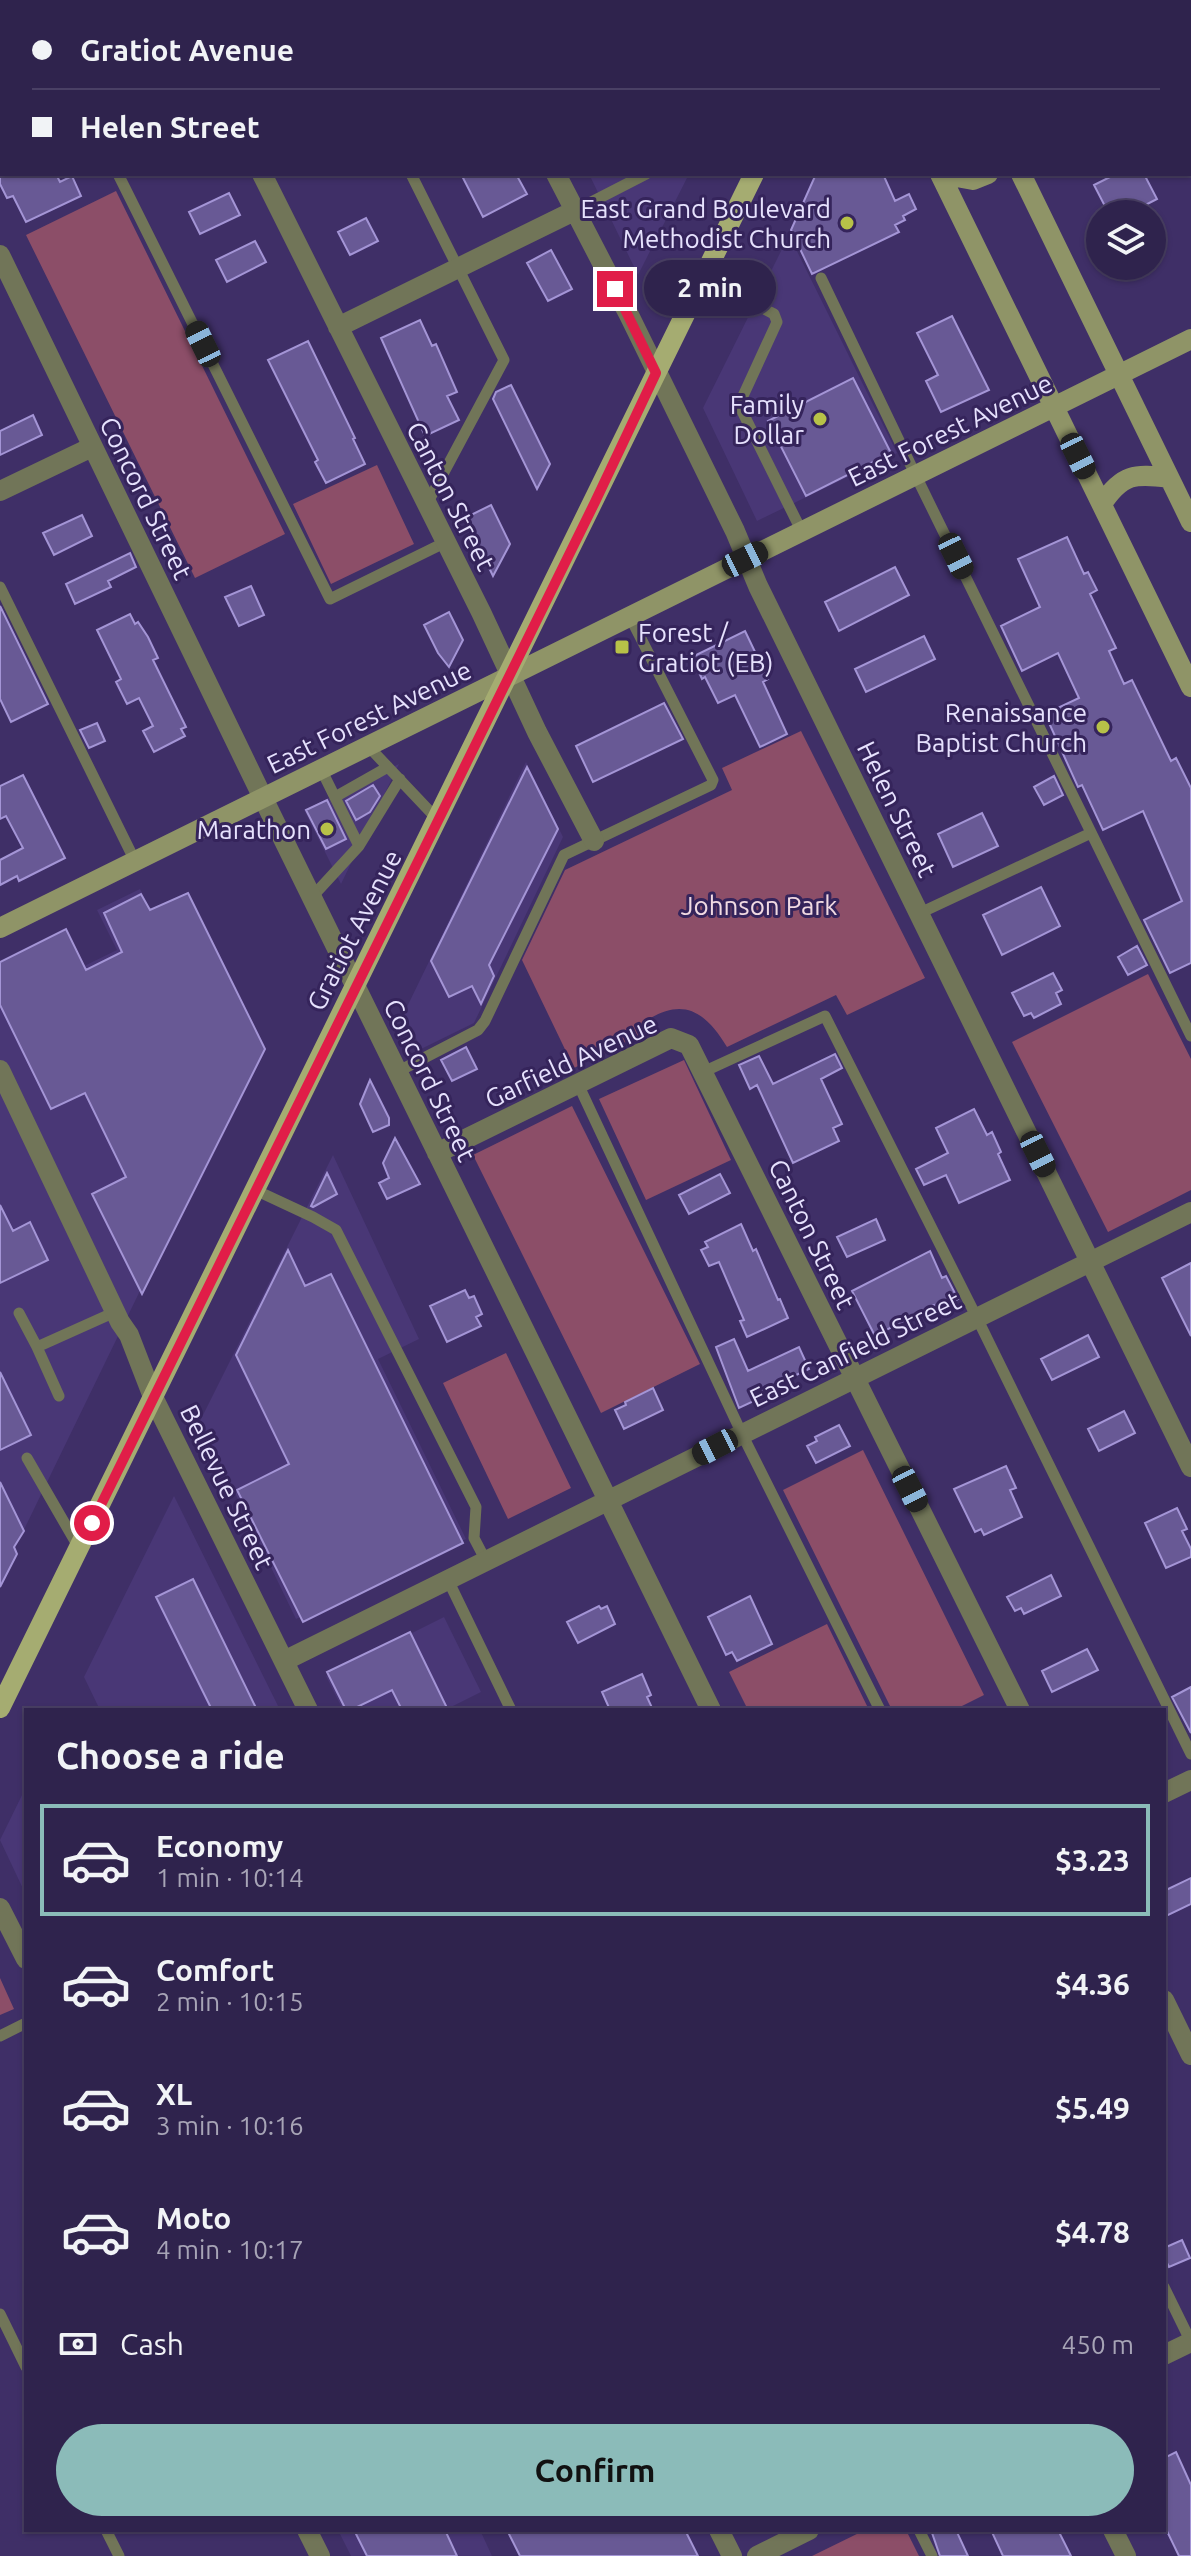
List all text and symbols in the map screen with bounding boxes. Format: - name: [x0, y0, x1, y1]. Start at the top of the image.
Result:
- text: Gratiot Avenue: [80, 33, 294, 67]
- text: Helen Street: [80, 110, 260, 144]
- place label: East Grand Boulevard Methodist Church: [580, 194, 831, 253]
- map controls: [1086, 200, 1166, 280]
- button: layers: [1086, 200, 1166, 280]
- marker: East Grand Boulevard Methodist Church: [838, 214, 856, 232]
- callout: 2 min: [643, 261, 775, 317]
- route end: [597, 271, 633, 307]
- text: 2 min: [677, 273, 743, 302]
- car: [182, 317, 224, 371]
- street label: East Forest Avenue: [843, 368, 1057, 492]
- place label: Family Dollar: [730, 390, 804, 449]
- marker: Family Dollar: [811, 410, 829, 428]
- street label: Concord Street: [94, 412, 198, 584]
- street label: Canton Street: [401, 417, 501, 575]
- car: [1057, 429, 1099, 483]
- car: [935, 529, 977, 583]
- car: [718, 538, 772, 580]
- place label: Forest / Gratiot (EB): [638, 618, 773, 677]
- marker: Forest / Gratiot (EB): [613, 638, 631, 656]
- street label: East Forest Avenue: [262, 655, 476, 779]
- place label: Renaissance Baptist Church: [916, 698, 1087, 757]
- marker: Renaissance Baptist Church: [1094, 718, 1112, 736]
- street label: Helen Street: [852, 737, 942, 881]
- place label: Marathon: [197, 815, 311, 844]
- marker: Marathon: [318, 820, 336, 838]
- street label: Gratiot Avenue: [301, 845, 407, 1015]
- park label: Johnson Park: [681, 891, 837, 920]
- street label: Concord Street: [378, 994, 482, 1166]
- street label: Garfield Avenue: [480, 1008, 662, 1114]
- car: [1017, 1127, 1059, 1181]
- street label: Canton Street: [763, 1154, 861, 1314]
- street label: East Canfield Street: [745, 1285, 965, 1413]
- street label: Bellevue Street: [175, 1400, 279, 1574]
- car: [688, 1425, 742, 1469]
- car: [888, 1462, 932, 1516]
- route start: [74, 1505, 110, 1541]
- text: Choose a ride: [56, 1735, 285, 1776]
- icon: car: [60, 1824, 132, 1896]
- text: Economy: [156, 1829, 283, 1863]
- text: $3.23: [1055, 1843, 1130, 1877]
- text: 1 min · 10:14: [156, 1863, 304, 1892]
- icon: car: [60, 1948, 132, 2020]
- text: Comfort: [156, 1953, 274, 1987]
- text: $4.36: [1055, 1967, 1130, 2001]
- text: 2 min · 10:15: [156, 1987, 304, 2016]
- icon: car: [60, 2072, 132, 2144]
- text: XL: [156, 2077, 192, 2111]
- text: $5.49: [1055, 2091, 1130, 2125]
- text: 3 min · 10:16: [156, 2111, 304, 2140]
- icon: car: [60, 2196, 132, 2268]
- text: Moto: [156, 2201, 231, 2235]
- text: $4.78: [1055, 2215, 1130, 2249]
- text: 4 min · 10:17: [156, 2235, 304, 2264]
- icon: cash: [56, 2322, 100, 2366]
- text: Cash: [120, 2327, 184, 2361]
- text: 450 m: [1062, 2330, 1134, 2359]
- button: Confirm: [56, 2424, 1134, 2516]

